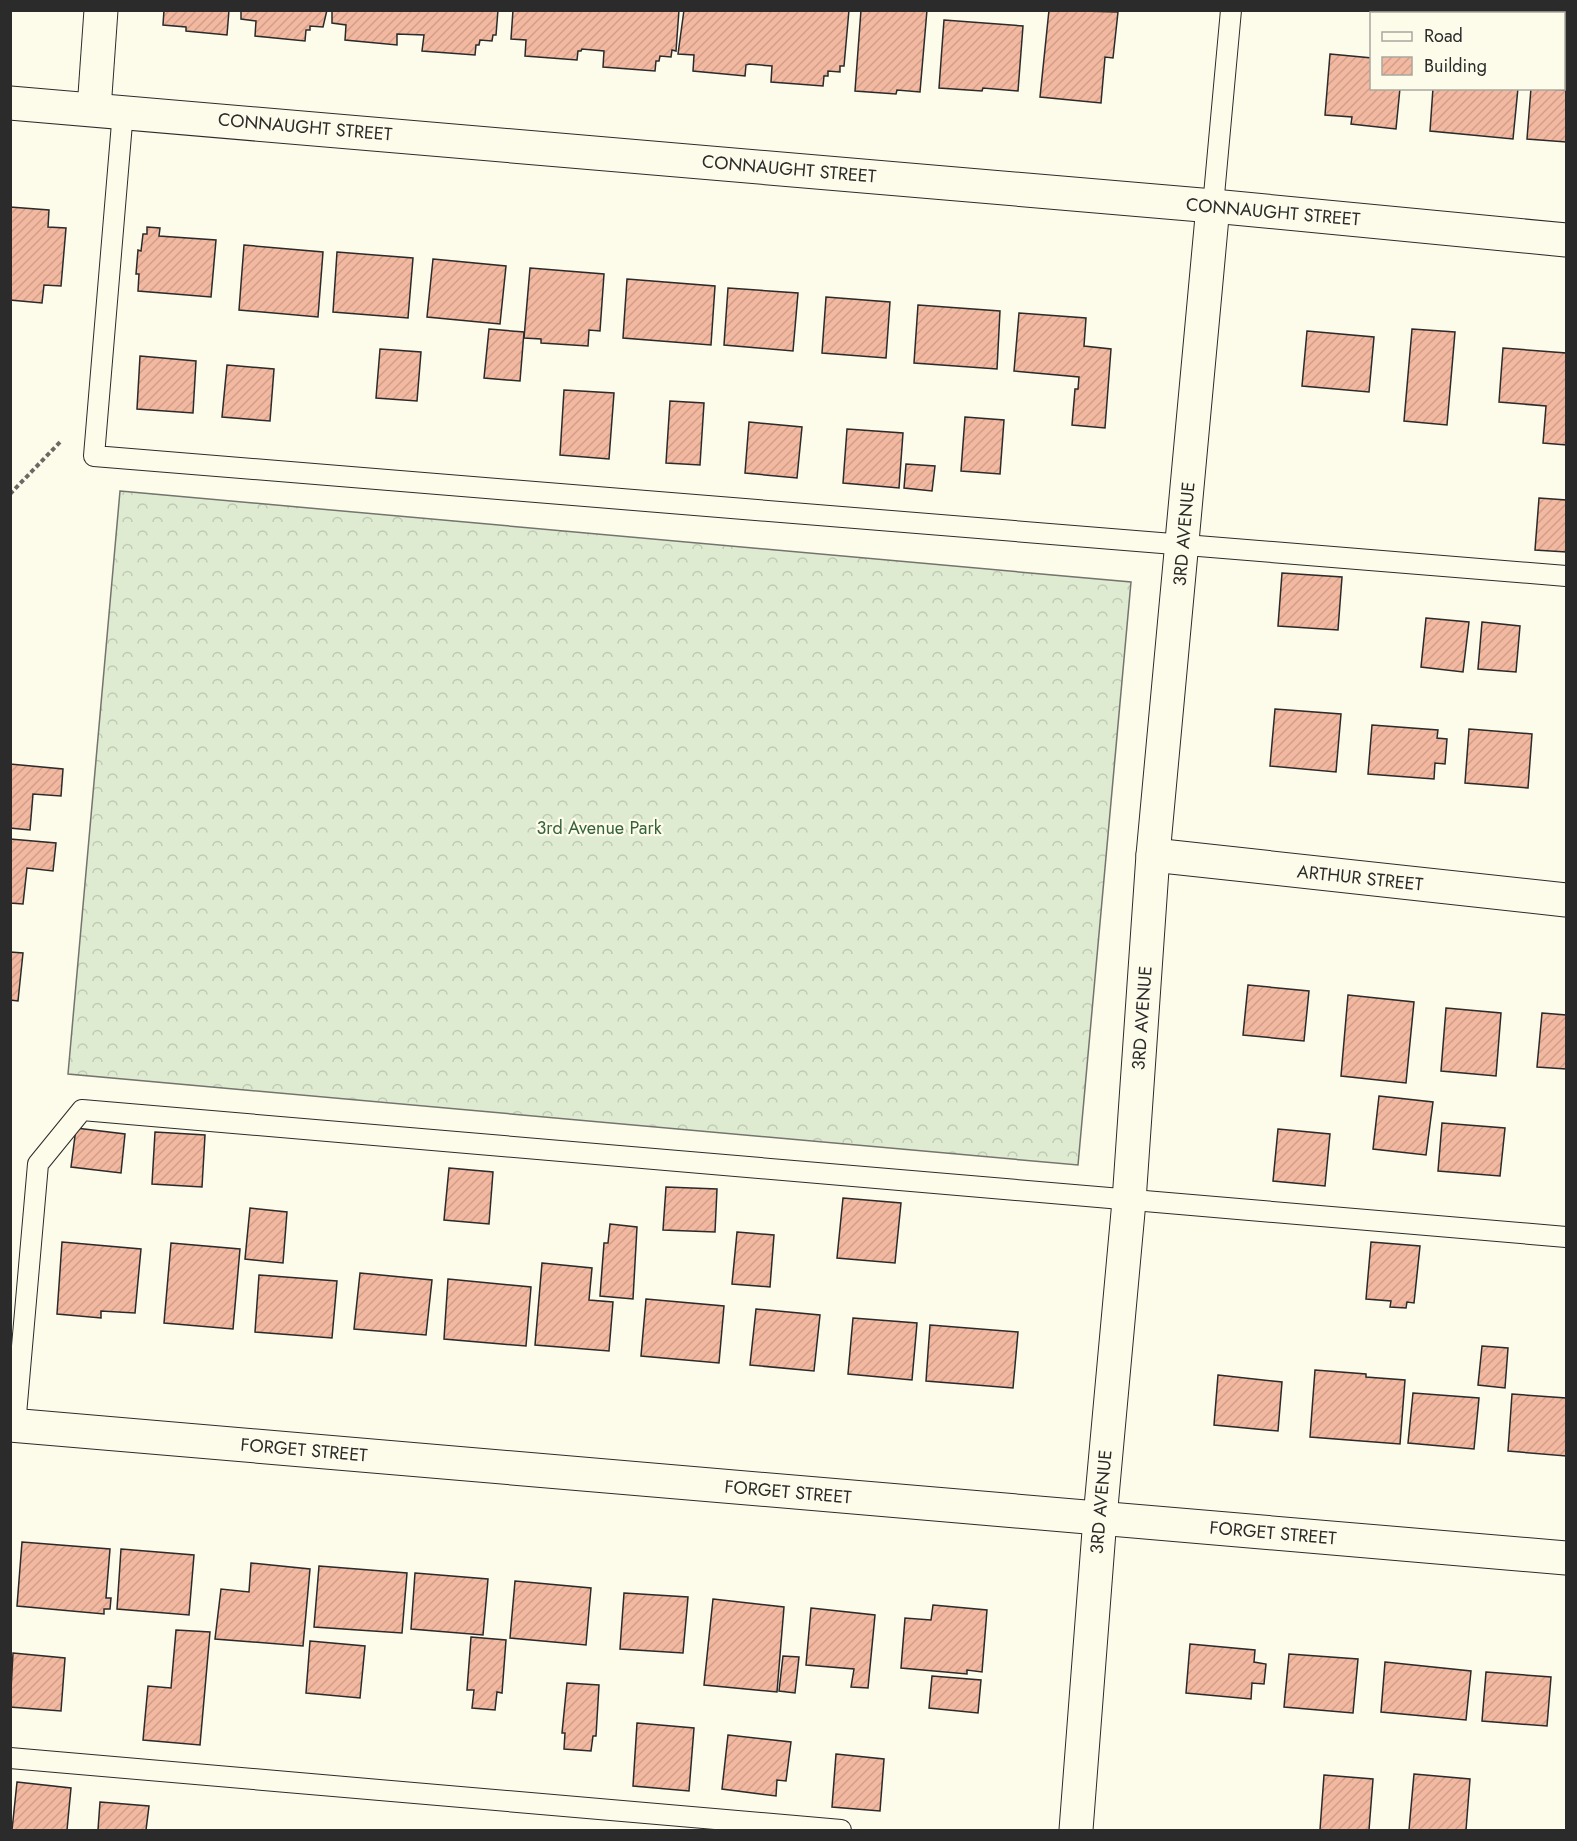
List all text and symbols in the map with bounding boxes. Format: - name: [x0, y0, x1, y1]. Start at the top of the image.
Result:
- legend: [1370, 12, 1565, 90]
- text: Road: [1424, 23, 1463, 49]
- text: Building: [1424, 53, 1487, 79]
- street label: CONNAUGHT STREET: [217, 106, 394, 148]
- street label: CONNAUGHT STREET: [701, 148, 878, 190]
- street label: CONNAUGHT STREET: [1185, 191, 1362, 233]
- street label: 3RD AVENUE: [1166, 481, 1202, 587]
- park label: 3rd Avenue Park: [536, 815, 662, 841]
- street label: ARTHUR STREET: [1296, 858, 1425, 898]
- street label: 3RD AVENUE: [1125, 965, 1159, 1071]
- street label: FORGET STREET: [239, 1431, 369, 1469]
- street label: 3RD AVENUE: [1083, 1449, 1119, 1555]
- street label: FORGET STREET: [723, 1473, 853, 1511]
- street label: FORGET STREET: [1208, 1514, 1338, 1552]

